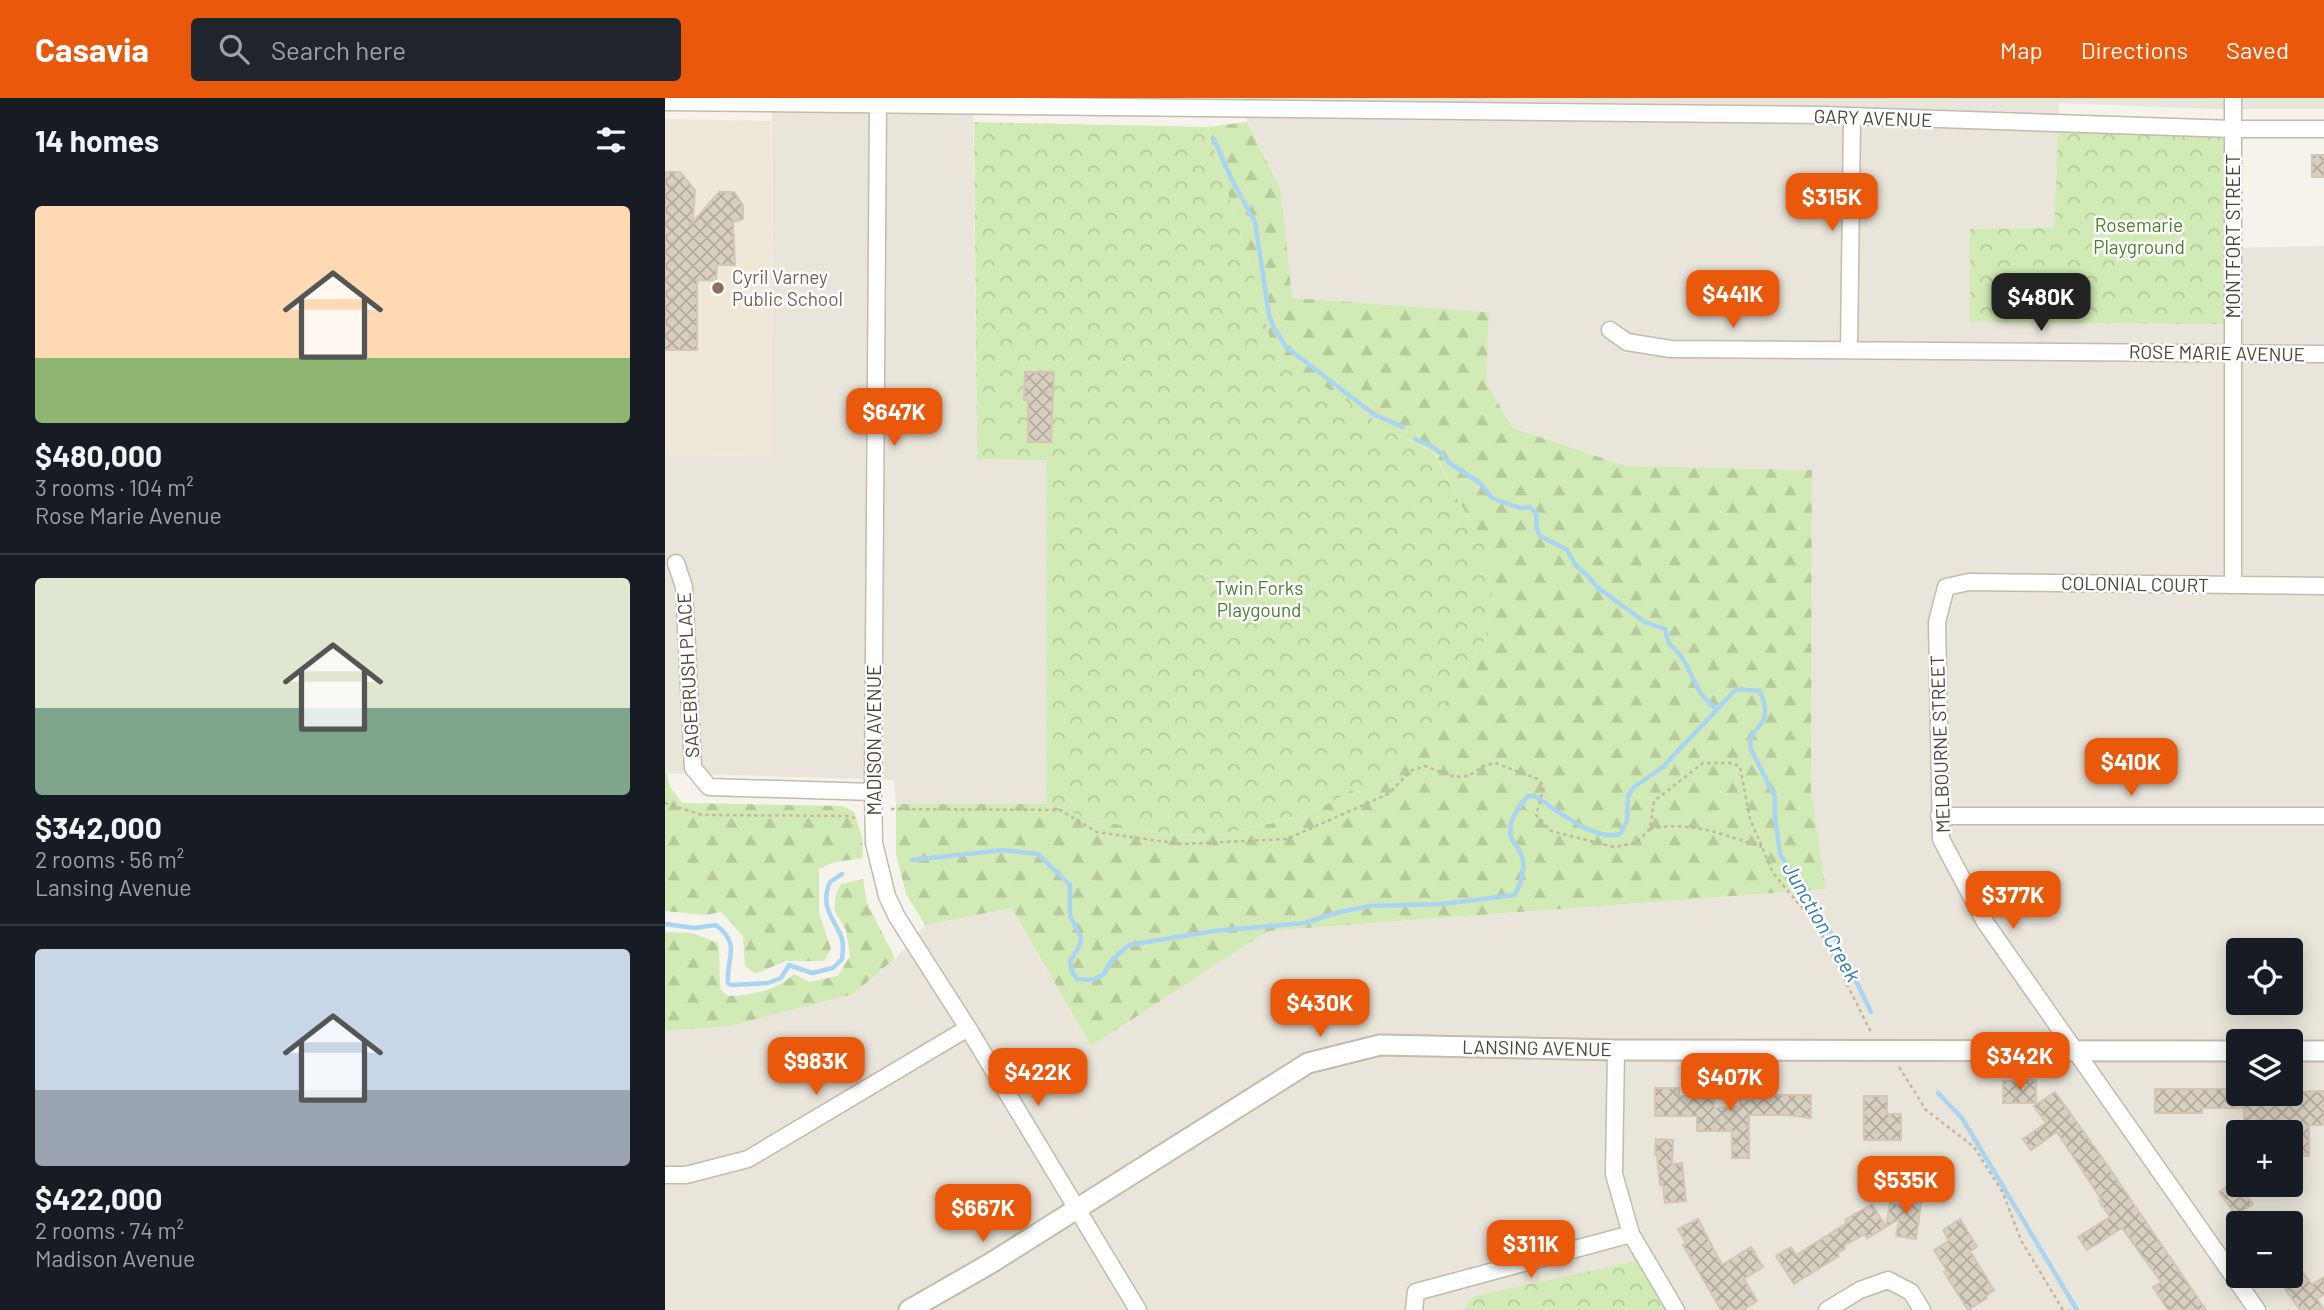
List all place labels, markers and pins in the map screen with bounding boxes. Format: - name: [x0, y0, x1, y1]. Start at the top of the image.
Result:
- pin: $315K: [1783, 174, 1881, 233]
- place label: Cyril Varney Public School: [732, 265, 843, 310]
- pin: $441K: [1684, 271, 1782, 330]
- pin: $480K: [1992, 274, 2090, 333]
- marker: Cyril Varney Public School: [710, 280, 726, 296]
- pin: $647K: [845, 388, 943, 448]
- pin: $410K: [2082, 738, 2180, 798]
- pin: $377K: [1964, 872, 2062, 931]
- pin: $430K: [1271, 979, 1369, 1039]
- pin: $342K: [1971, 1032, 2069, 1092]
- pin: $983K: [767, 1038, 865, 1097]
- pin: $422K: [989, 1048, 1087, 1108]
- pin: $407K: [1681, 1054, 1779, 1113]
- pin: $535K: [1857, 1156, 1955, 1216]
- pin: $667K: [934, 1184, 1032, 1244]
- pin: $311K: [1482, 1220, 1580, 1280]

